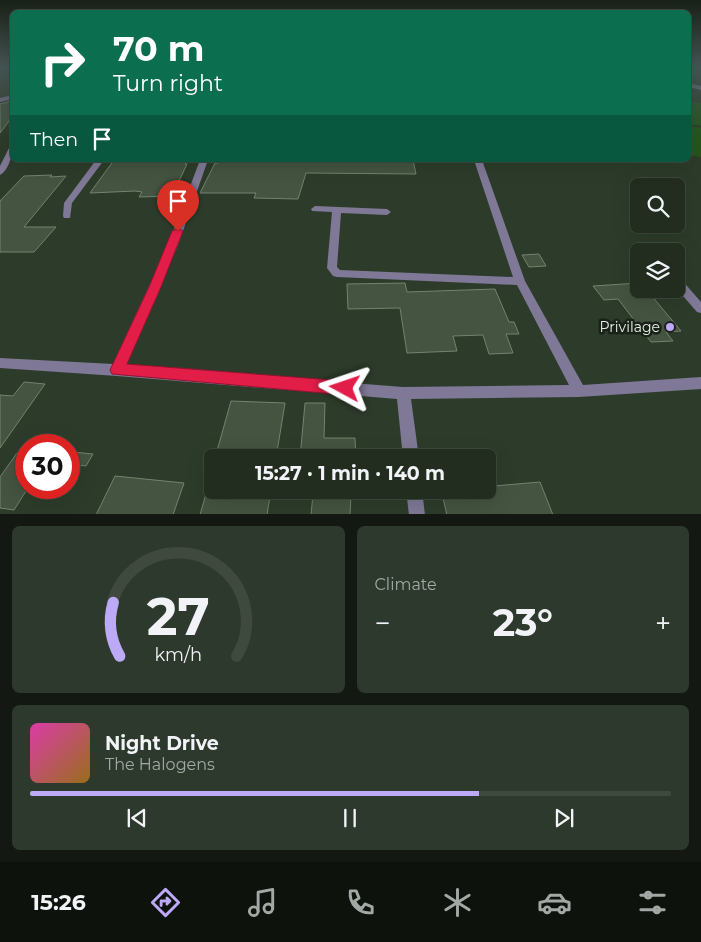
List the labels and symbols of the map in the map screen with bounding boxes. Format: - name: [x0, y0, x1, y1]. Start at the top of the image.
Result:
- pin: [157, 180, 199, 231]
- place label: Privilage: [600, 318, 660, 336]
- marker: Privilage: [664, 321, 676, 333]
- position arrow: [318, 361, 370, 413]
- speed limit sign: 30: [15, 434, 80, 499]

